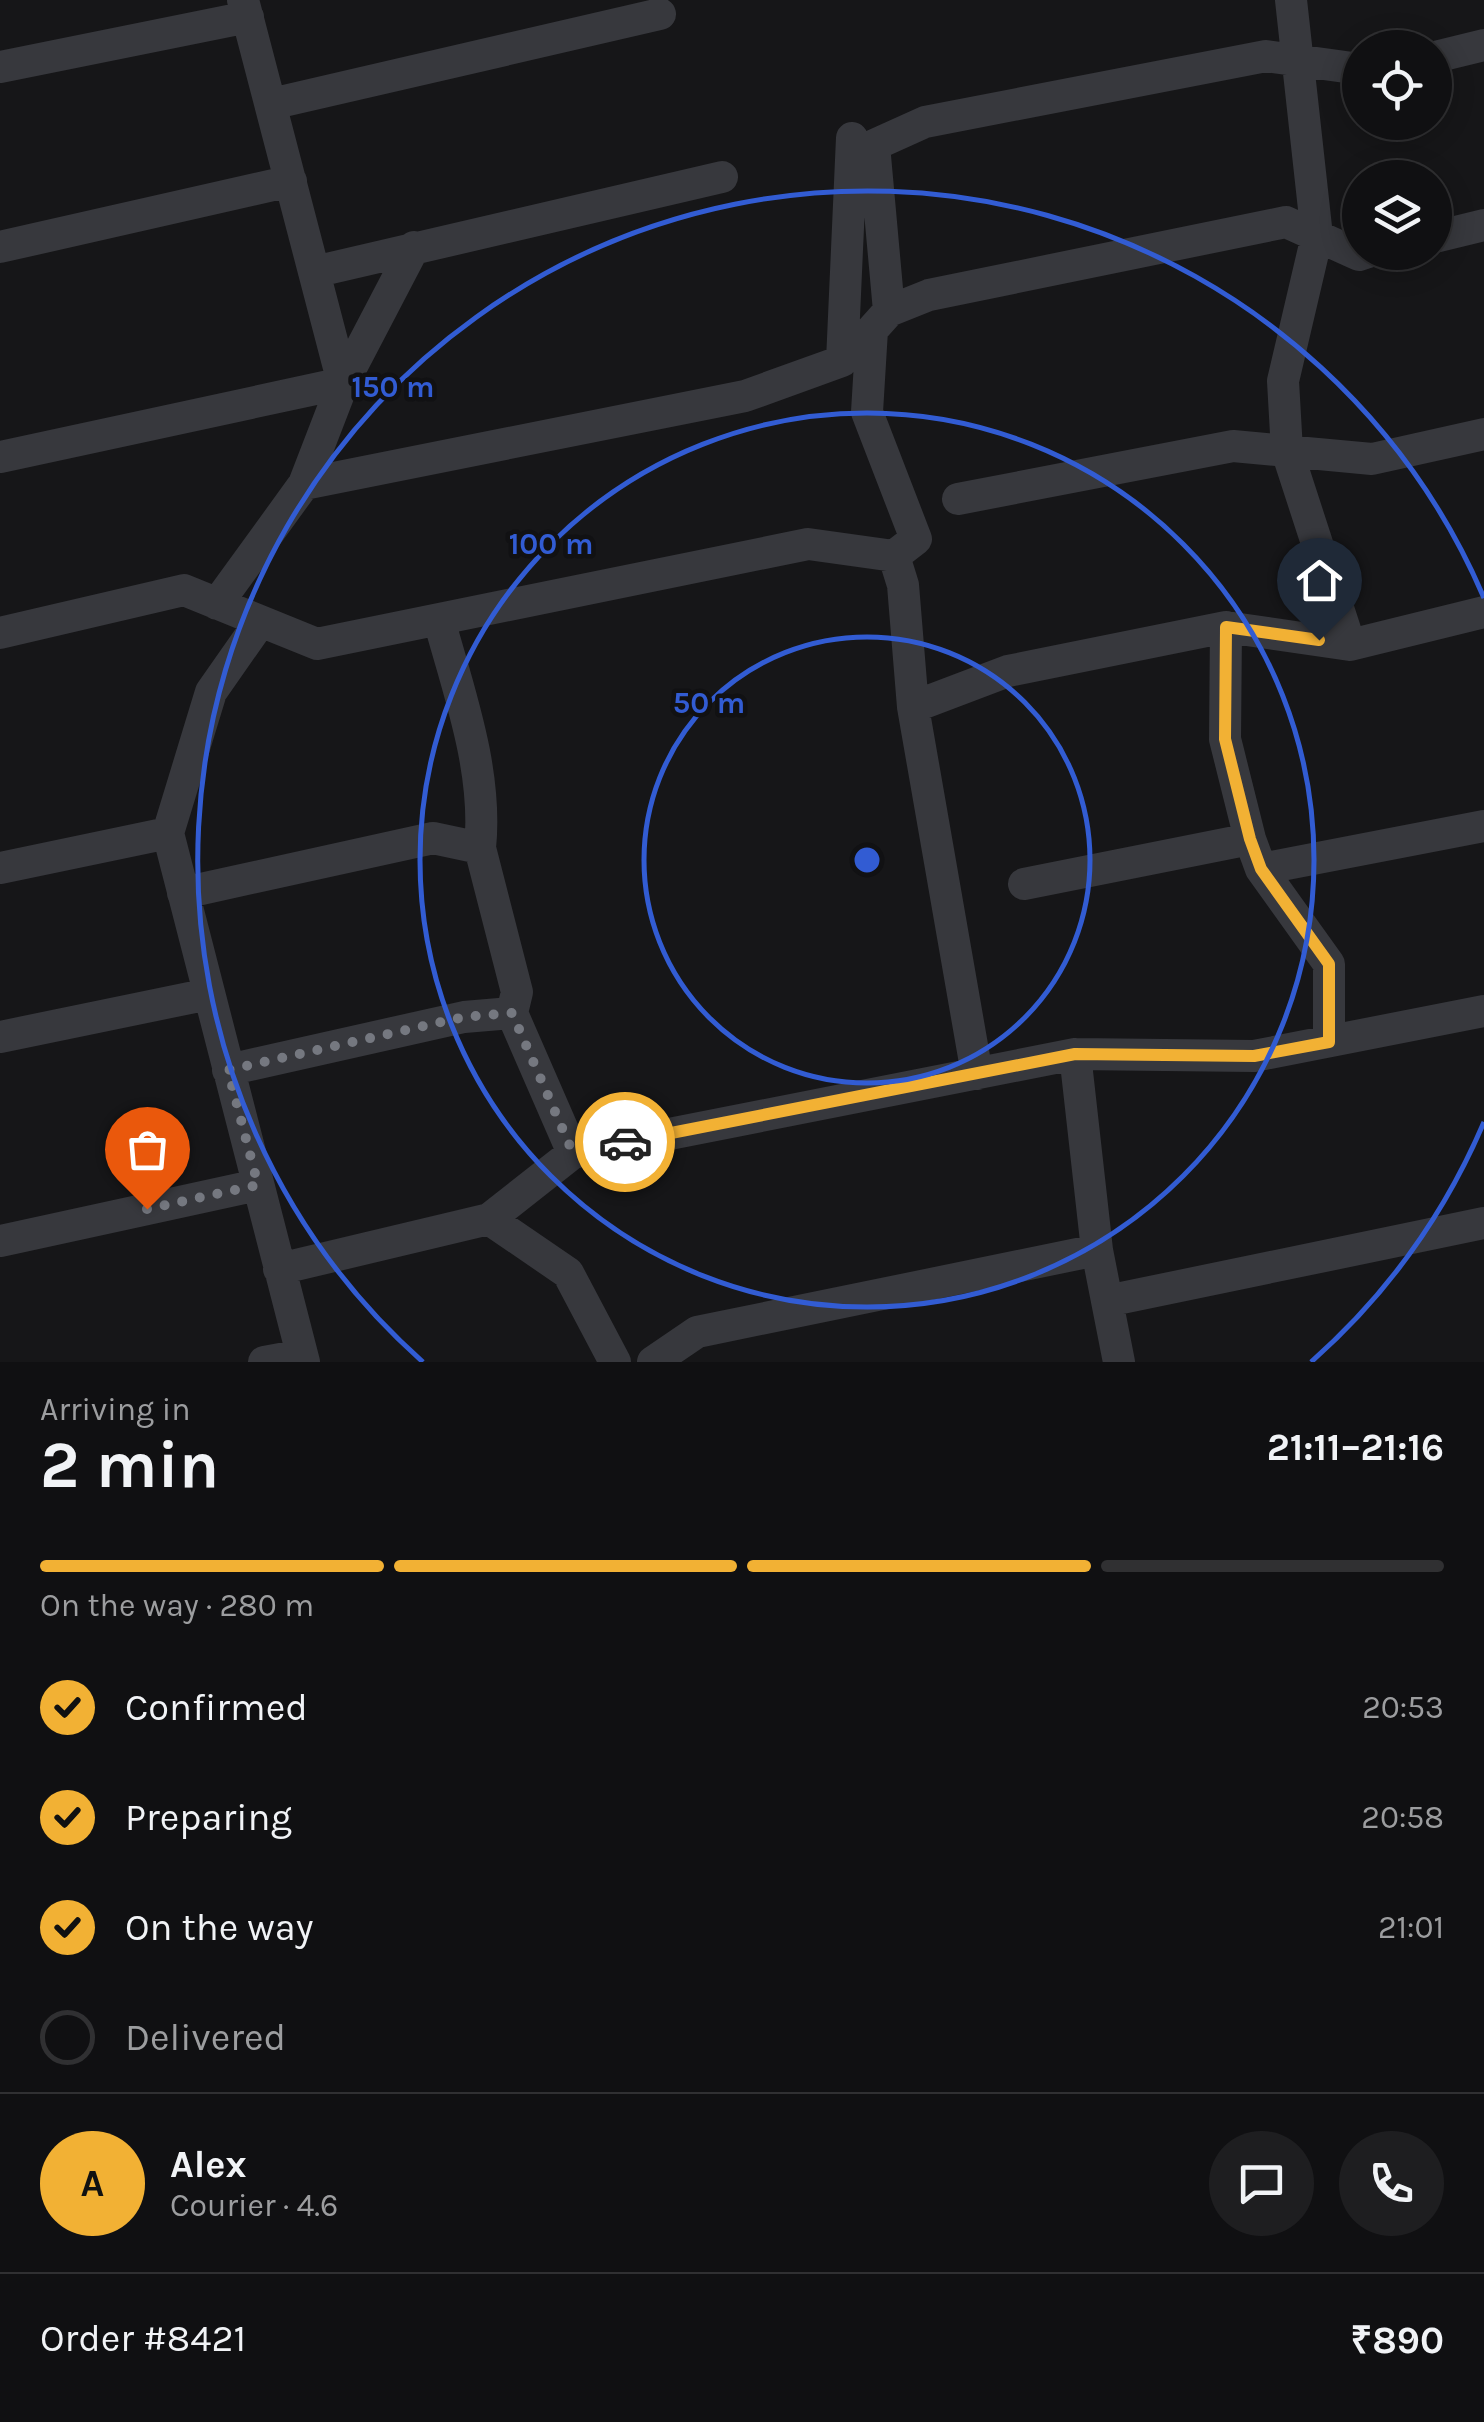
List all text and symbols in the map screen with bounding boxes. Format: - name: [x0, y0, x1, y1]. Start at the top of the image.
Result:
- map controls: [1342, 30, 1452, 270]
- button: locate: [1342, 30, 1452, 140]
- button: layers: [1342, 160, 1452, 270]
- text: 150 m: [351, 369, 435, 405]
- text: 100 m: [509, 526, 593, 562]
- pin: [1277, 538, 1362, 641]
- icon: home: [1292, 553, 1347, 608]
- text: 50 m: [673, 685, 745, 721]
- centre of rings: [849, 842, 885, 878]
- courier: [575, 1092, 675, 1192]
- pin: [105, 1107, 190, 1210]
- icon: car: [598, 1115, 653, 1170]
- icon: bag: [120, 1122, 175, 1177]
- text: Arriving in: [40, 1391, 191, 1428]
- text: 21:11–21:16: [1267, 1425, 1444, 1470]
- text: 2 min: [40, 1427, 219, 1503]
- text: On the way · 280 m: [40, 1587, 314, 1624]
- icon: check: [40, 1680, 95, 1735]
- text: Confirmed: [125, 1685, 308, 1730]
- text: 20:53: [1362, 1689, 1444, 1726]
- icon: check: [40, 1790, 95, 1845]
- text: Preparing: [125, 1795, 292, 1840]
- text: 20:58: [1361, 1799, 1444, 1836]
- icon: check: [40, 1900, 95, 1955]
- text: On the way: [125, 1905, 313, 1950]
- text: 21:01: [1378, 1909, 1444, 1946]
- text: Delivered: [125, 2015, 286, 2060]
- button: chat: [1209, 2131, 1314, 2236]
- button: phone: [1339, 2131, 1444, 2236]
- text: Alex: [170, 2142, 247, 2187]
- text: A: [81, 2161, 104, 2206]
- text: Courier · 4.6: [170, 2187, 338, 2224]
- text: Order #8421: [40, 2316, 246, 2361]
- text: ₹890: [1350, 2318, 1444, 2363]

